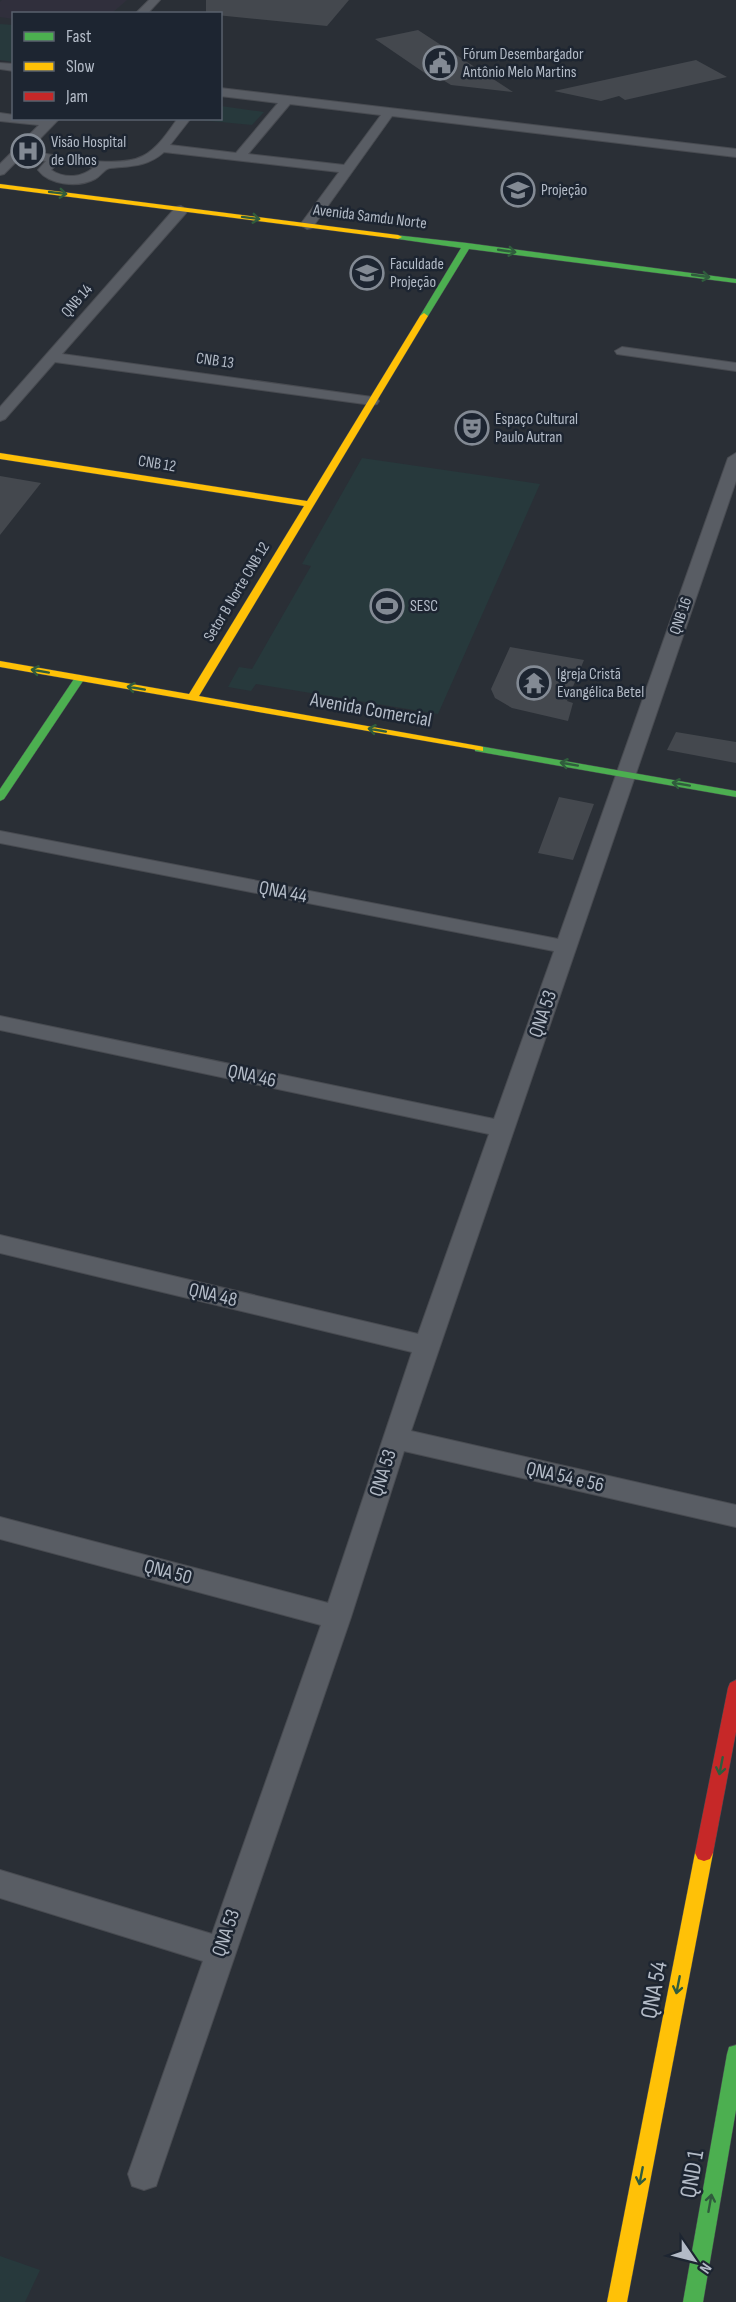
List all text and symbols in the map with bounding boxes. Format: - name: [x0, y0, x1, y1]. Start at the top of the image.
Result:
- legend: [12, 12, 222, 120]
- text: Fast: [66, 26, 92, 47]
- public building icon: Fórum Desembargador Antônio Melo Martins: [422, 45, 458, 81]
- place label: Fórum Desembargador Antônio Melo Martins: [462, 45, 584, 82]
- text: Slow: [66, 56, 95, 77]
- text: Jam: [65, 86, 88, 107]
- hospital icon: Visão Hospital de Olhos: [10, 133, 46, 169]
- place label: Visão Hospital de Olhos: [51, 133, 126, 170]
- school or university icon: Projeção: [500, 172, 536, 208]
- place label: Projeção: [541, 181, 587, 200]
- one-way arrow: [48, 188, 67, 199]
- street label: Avenida Samdu Norte: [311, 200, 428, 233]
- one-way arrow: [241, 213, 261, 224]
- one-way arrow: [497, 245, 517, 256]
- school or university icon: Faculdade Projeção: [349, 255, 385, 291]
- place label: Faculdade Projeção: [390, 255, 444, 292]
- one-way arrow: [690, 271, 710, 282]
- street label: QNB 14: [57, 280, 97, 322]
- street label: CNB 13: [195, 349, 235, 373]
- theatre icon: Espaço Cultural Paulo Autran: [454, 410, 490, 446]
- place label: Espaço Cultural Paulo Autran: [495, 410, 578, 447]
- street label: CNB 12: [137, 452, 177, 476]
- street label: Setor B Norte CNB 12: [200, 539, 274, 645]
- sports icon: SESC: [369, 588, 405, 624]
- street label: QNB 16: [666, 595, 696, 637]
- place label: SESC: [410, 597, 438, 616]
- one-way arrow: [30, 665, 50, 676]
- temple icon: Igreja Cristã Evangélica Betel: [516, 665, 552, 701]
- place label: Igreja Cristã Evangélica Betel: [557, 665, 644, 702]
- one-way arrow: [127, 682, 146, 693]
- street label: Avenida Comercial: [308, 687, 434, 732]
- one-way arrow: [368, 725, 387, 736]
- one-way arrow: [560, 758, 579, 769]
- one-way arrow: [672, 778, 692, 789]
- street label: QNA 44: [257, 876, 309, 908]
- street label: QNA 53: [524, 987, 562, 1041]
- street label: QNA 46: [226, 1059, 278, 1093]
- street label: QNA 48: [186, 1278, 240, 1312]
- street label: QNA 53: [364, 1446, 402, 1500]
- street label: QNA 54 e 56: [524, 1456, 606, 1498]
- street label: QNA 50: [141, 1554, 195, 1590]
- one-way arrow: [715, 1755, 726, 1775]
- street label: QNA 53: [207, 1906, 245, 1960]
- street label: QNA 54: [634, 1959, 674, 2021]
- one-way arrow: [672, 1974, 683, 1994]
- street label: QND 1: [674, 2147, 711, 2200]
- one-way arrow: [635, 2166, 646, 2186]
- one-way arrow: [705, 2194, 716, 2213]
- north arrow: [664, 2230, 724, 2290]
- text: N: [695, 2259, 715, 2277]

